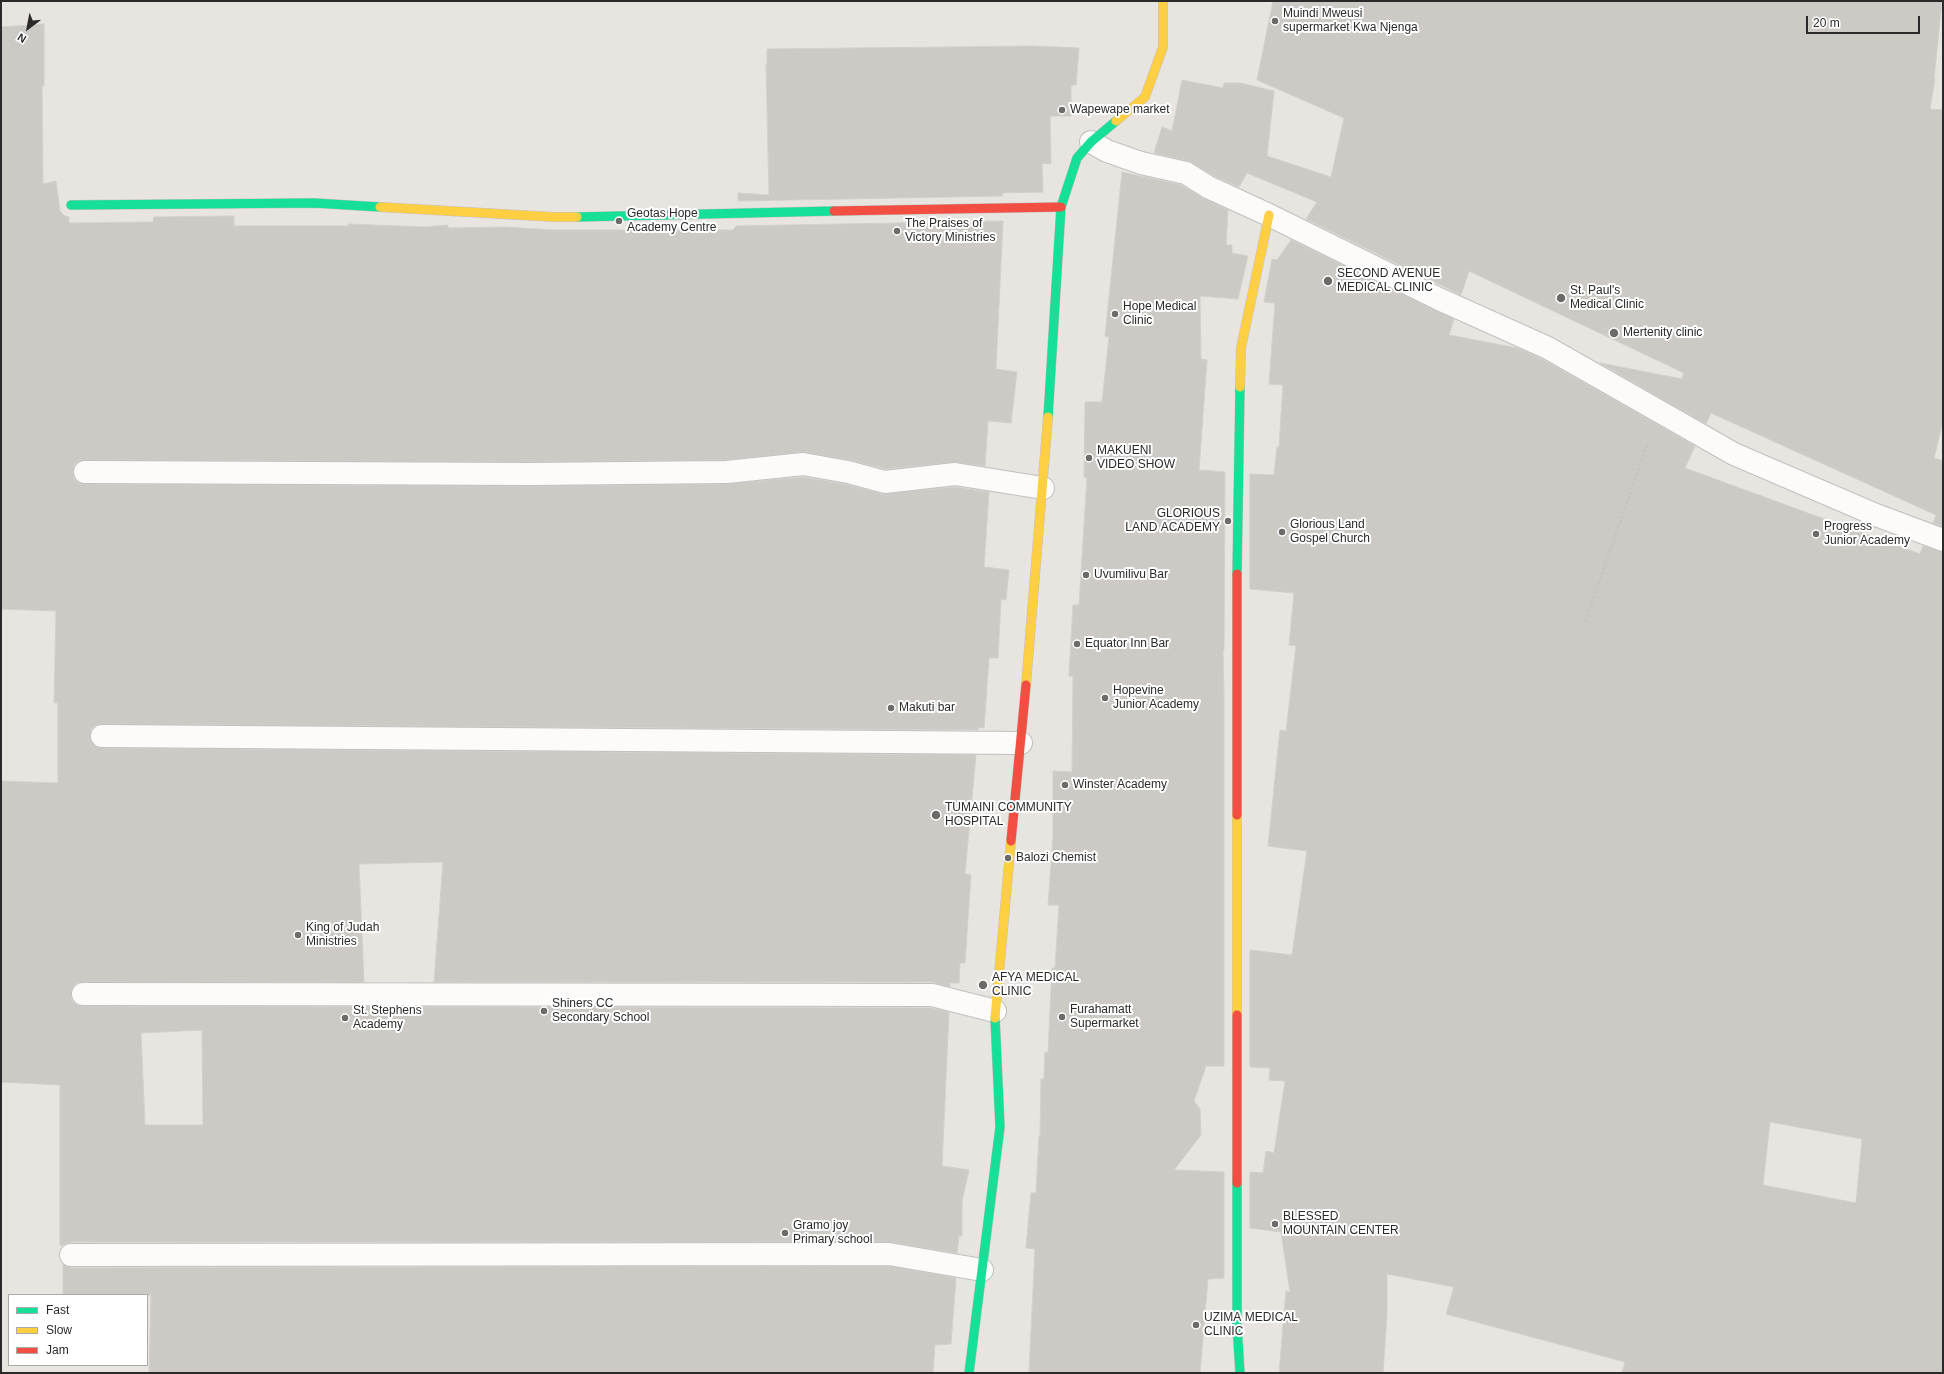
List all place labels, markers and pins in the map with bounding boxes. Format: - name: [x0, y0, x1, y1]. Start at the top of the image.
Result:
- place label: Muindi Mweusi supermarket Kwa Njenga: [1283, 7, 1418, 35]
- marker: Muindi Mweusi supermarket Kwa Njenga: [1270, 16, 1280, 26]
- place label: Wapewape market: [1070, 103, 1170, 117]
- marker: Wapewape market: [1057, 105, 1067, 115]
- place label: Geotas Hope Academy Centre: [627, 207, 716, 235]
- marker: Geotas Hope Academy Centre: [614, 216, 624, 226]
- place label: The Praises of Victory Ministries: [905, 217, 995, 245]
- marker: The Praises of Victory Ministries: [892, 226, 902, 236]
- place label: SECOND AVENUE MEDICAL CLINIC: [1337, 267, 1440, 295]
- marker: SECOND AVENUE MEDICAL CLINIC: [1322, 275, 1334, 287]
- place label: St. Paul's Medical Clinic: [1570, 284, 1644, 312]
- marker: St. Paul's Medical Clinic: [1555, 292, 1567, 304]
- place label: Hope Medical Clinic: [1123, 300, 1196, 328]
- marker: Hope Medical Clinic: [1110, 309, 1120, 319]
- place label: Mertenity clinic: [1623, 326, 1702, 340]
- marker: Mertenity clinic: [1608, 327, 1620, 339]
- place label: MAKUENI VIDEO SHOW: [1097, 444, 1175, 472]
- marker: MAKUENI VIDEO SHOW: [1084, 453, 1094, 463]
- place label: GLORIOUS LAND ACADEMY: [1125, 507, 1220, 535]
- marker: GLORIOUS LAND ACADEMY: [1223, 516, 1233, 526]
- place label: Glorious Land Gospel Church: [1290, 518, 1370, 546]
- place label: Progress Junior Academy: [1824, 520, 1910, 548]
- marker: Glorious Land Gospel Church: [1277, 527, 1287, 537]
- marker: Progress Junior Academy: [1811, 529, 1821, 539]
- place label: Uvumilivu Bar: [1094, 568, 1168, 582]
- marker: Uvumilivu Bar: [1081, 570, 1091, 580]
- place label: Equator Inn Bar: [1085, 637, 1169, 651]
- marker: Equator Inn Bar: [1072, 639, 1082, 649]
- place label: Hopevine Junior Academy: [1113, 684, 1199, 712]
- marker: Hopevine Junior Academy: [1100, 693, 1110, 703]
- place label: Makuti bar: [899, 701, 955, 715]
- marker: Makuti bar: [886, 703, 896, 713]
- place label: Winster Academy: [1073, 778, 1167, 792]
- marker: Winster Academy: [1060, 780, 1070, 790]
- place label: TUMAINI COMMUNITY HOSPITAL: [945, 801, 1072, 829]
- marker: TUMAINI COMMUNITY HOSPITAL: [930, 809, 942, 821]
- place label: Balozi Chemist: [1016, 851, 1096, 865]
- marker: Balozi Chemist: [1003, 853, 1013, 863]
- place label: King of Judah Ministries: [306, 921, 379, 949]
- marker: King of Judah Ministries: [293, 930, 303, 940]
- place label: AFYA MEDICAL CLINIC: [992, 971, 1079, 999]
- marker: AFYA MEDICAL CLINIC: [977, 979, 989, 991]
- place label: Shiners CC Secondary School: [552, 997, 649, 1025]
- place label: Furahamatt Supermarket: [1070, 1003, 1139, 1031]
- place label: St. Stephens Academy: [353, 1004, 422, 1032]
- marker: Shiners CC Secondary School: [539, 1006, 549, 1016]
- marker: Furahamatt Supermarket: [1057, 1012, 1067, 1022]
- marker: St. Stephens Academy: [340, 1013, 350, 1023]
- place label: BLESSED MOUNTAIN CENTER: [1283, 1210, 1399, 1238]
- place label: Gramo joy Primary school: [793, 1219, 872, 1247]
- marker: BLESSED MOUNTAIN CENTER: [1270, 1219, 1280, 1229]
- marker: Gramo joy Primary school: [780, 1228, 790, 1238]
- place label: UZIMA MEDICAL CLINIC: [1204, 1311, 1298, 1339]
- marker: UZIMA MEDICAL CLINIC: [1191, 1320, 1201, 1330]

